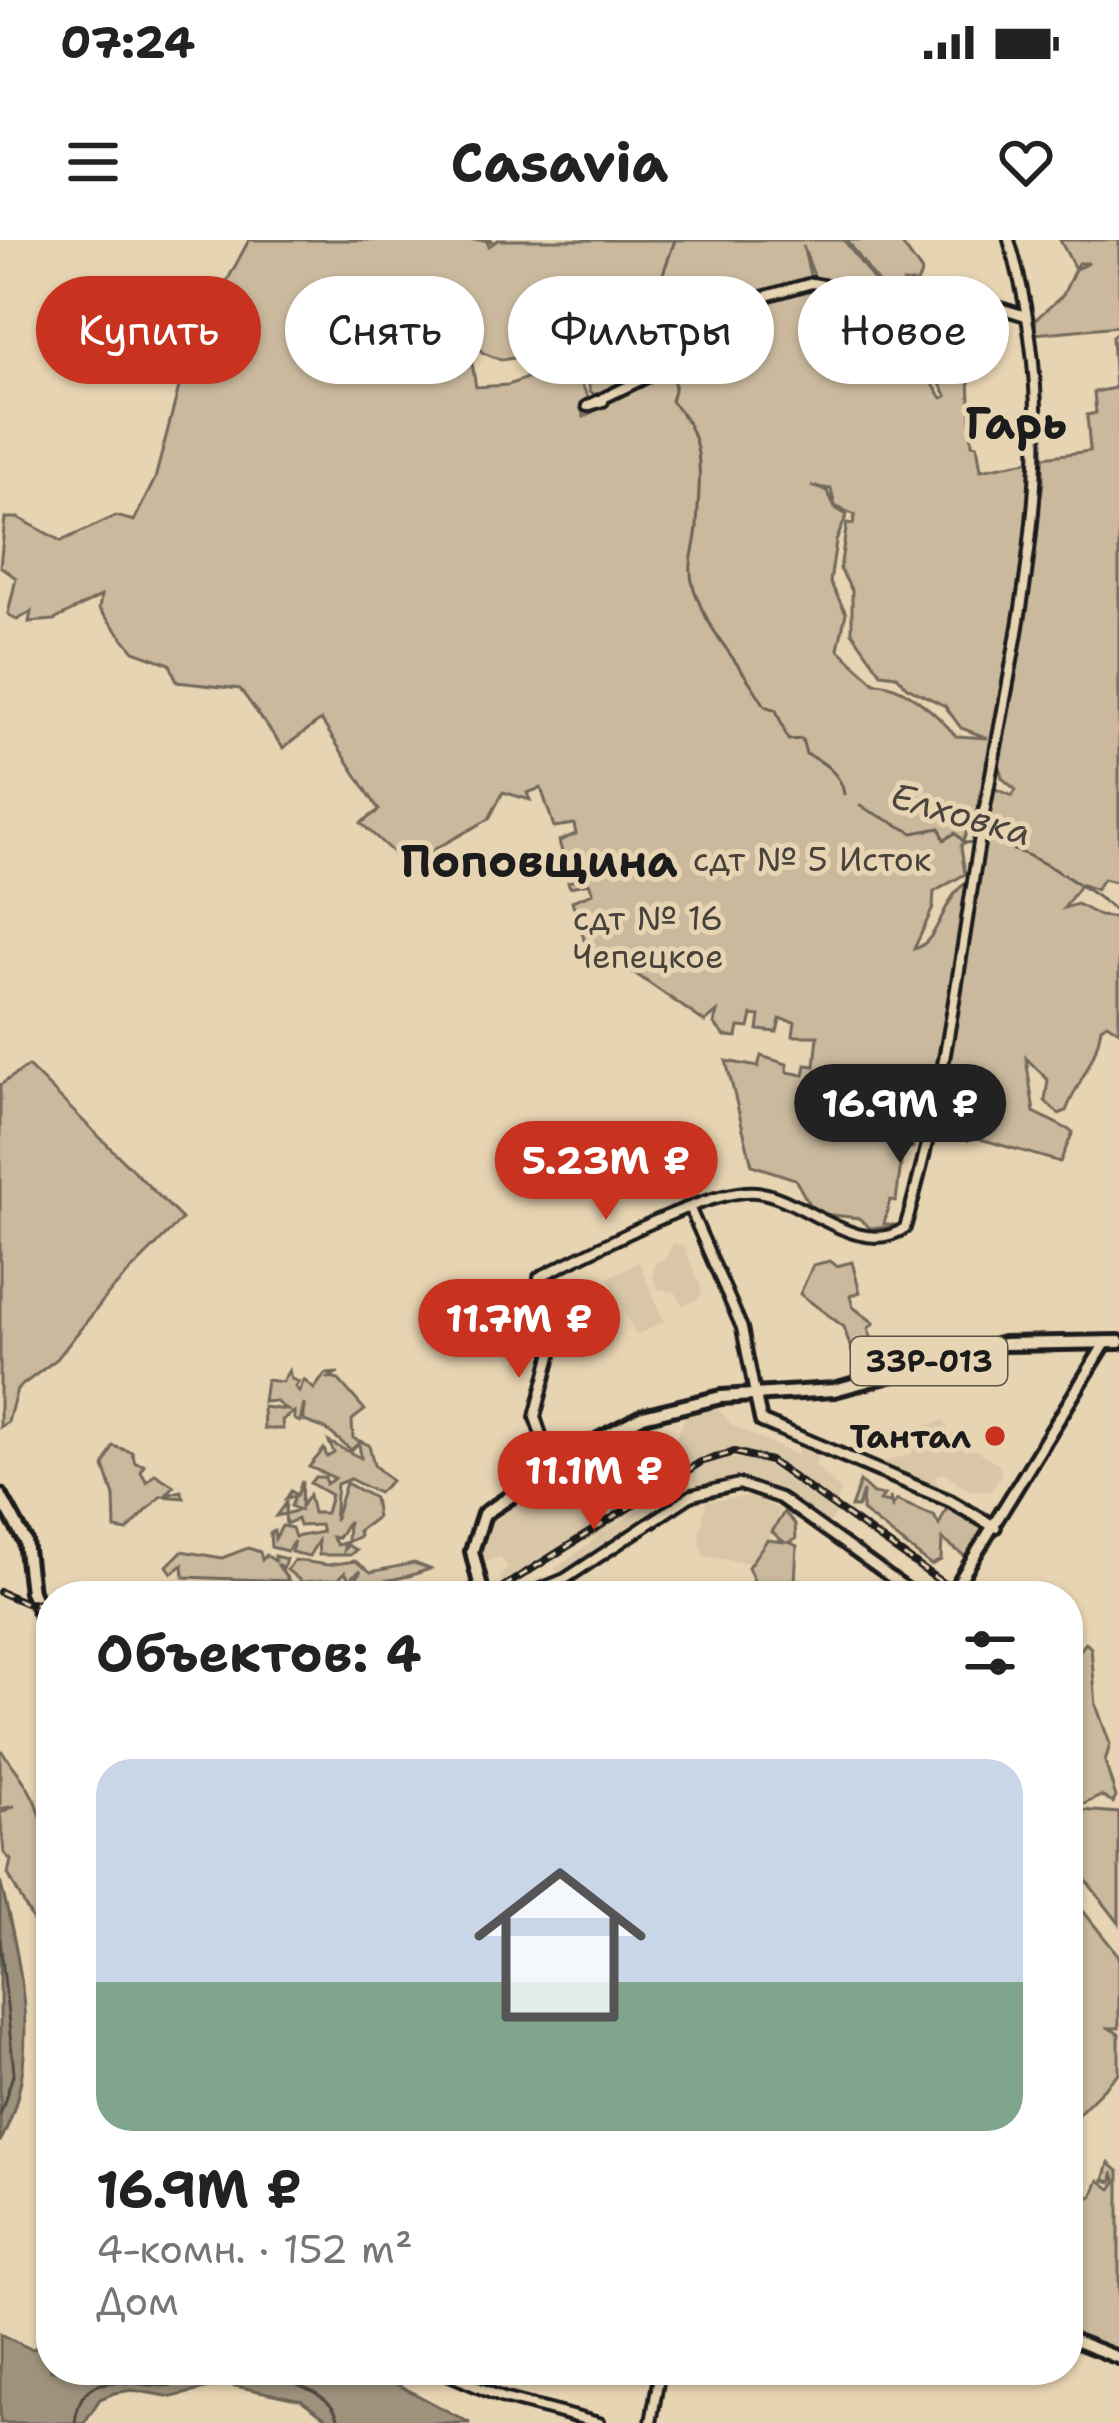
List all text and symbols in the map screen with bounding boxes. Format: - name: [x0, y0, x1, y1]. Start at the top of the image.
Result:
- text: 07:24: [60, 12, 195, 72]
- text: Casavia: [450, 126, 669, 198]
- icon: menu: [60, 129, 126, 195]
- icon: heart: [993, 129, 1059, 195]
- chip: Купить: [36, 276, 261, 384]
- chip: Снять: [285, 276, 484, 384]
- chip: Фильтры: [508, 276, 774, 384]
- chip: Новое: [798, 276, 1009, 384]
- district label: Гарь: [965, 393, 1067, 453]
- water label: Елховка: [885, 771, 1037, 857]
- district label: Поповщина: [400, 831, 678, 891]
- park label: сдт № 5 Исток: [693, 837, 931, 882]
- park label: сдт № 16 Чепецкое: [572, 896, 724, 979]
- pin: 16.9M ₽: [789, 1064, 1011, 1166]
- text: 16.9M ₽: [821, 1077, 979, 1129]
- pin: 5.23M ₽: [495, 1121, 717, 1223]
- text: 5.23M ₽: [522, 1134, 690, 1186]
- pin: 11.7M ₽: [408, 1279, 630, 1381]
- text: 11.7M ₽: [445, 1292, 593, 1344]
- road number: 33Р-013: [851, 1337, 1007, 1385]
- place label: Тантал: [849, 1414, 971, 1459]
- marker: Тантал: [982, 1423, 1008, 1449]
- pin: 11.1M ₽: [483, 1431, 705, 1533]
- text: 11.1M ₽: [525, 1444, 663, 1496]
- text: Объектов: 4: [96, 1619, 422, 1687]
- icon: filters: [957, 1620, 1023, 1686]
- icon: home: [452, 1837, 668, 2053]
- text: 16.9M ₽: [96, 2155, 302, 2223]
- text: 4-комн. · 152 m²: [96, 2223, 413, 2275]
- text: Дом: [96, 2275, 178, 2327]

